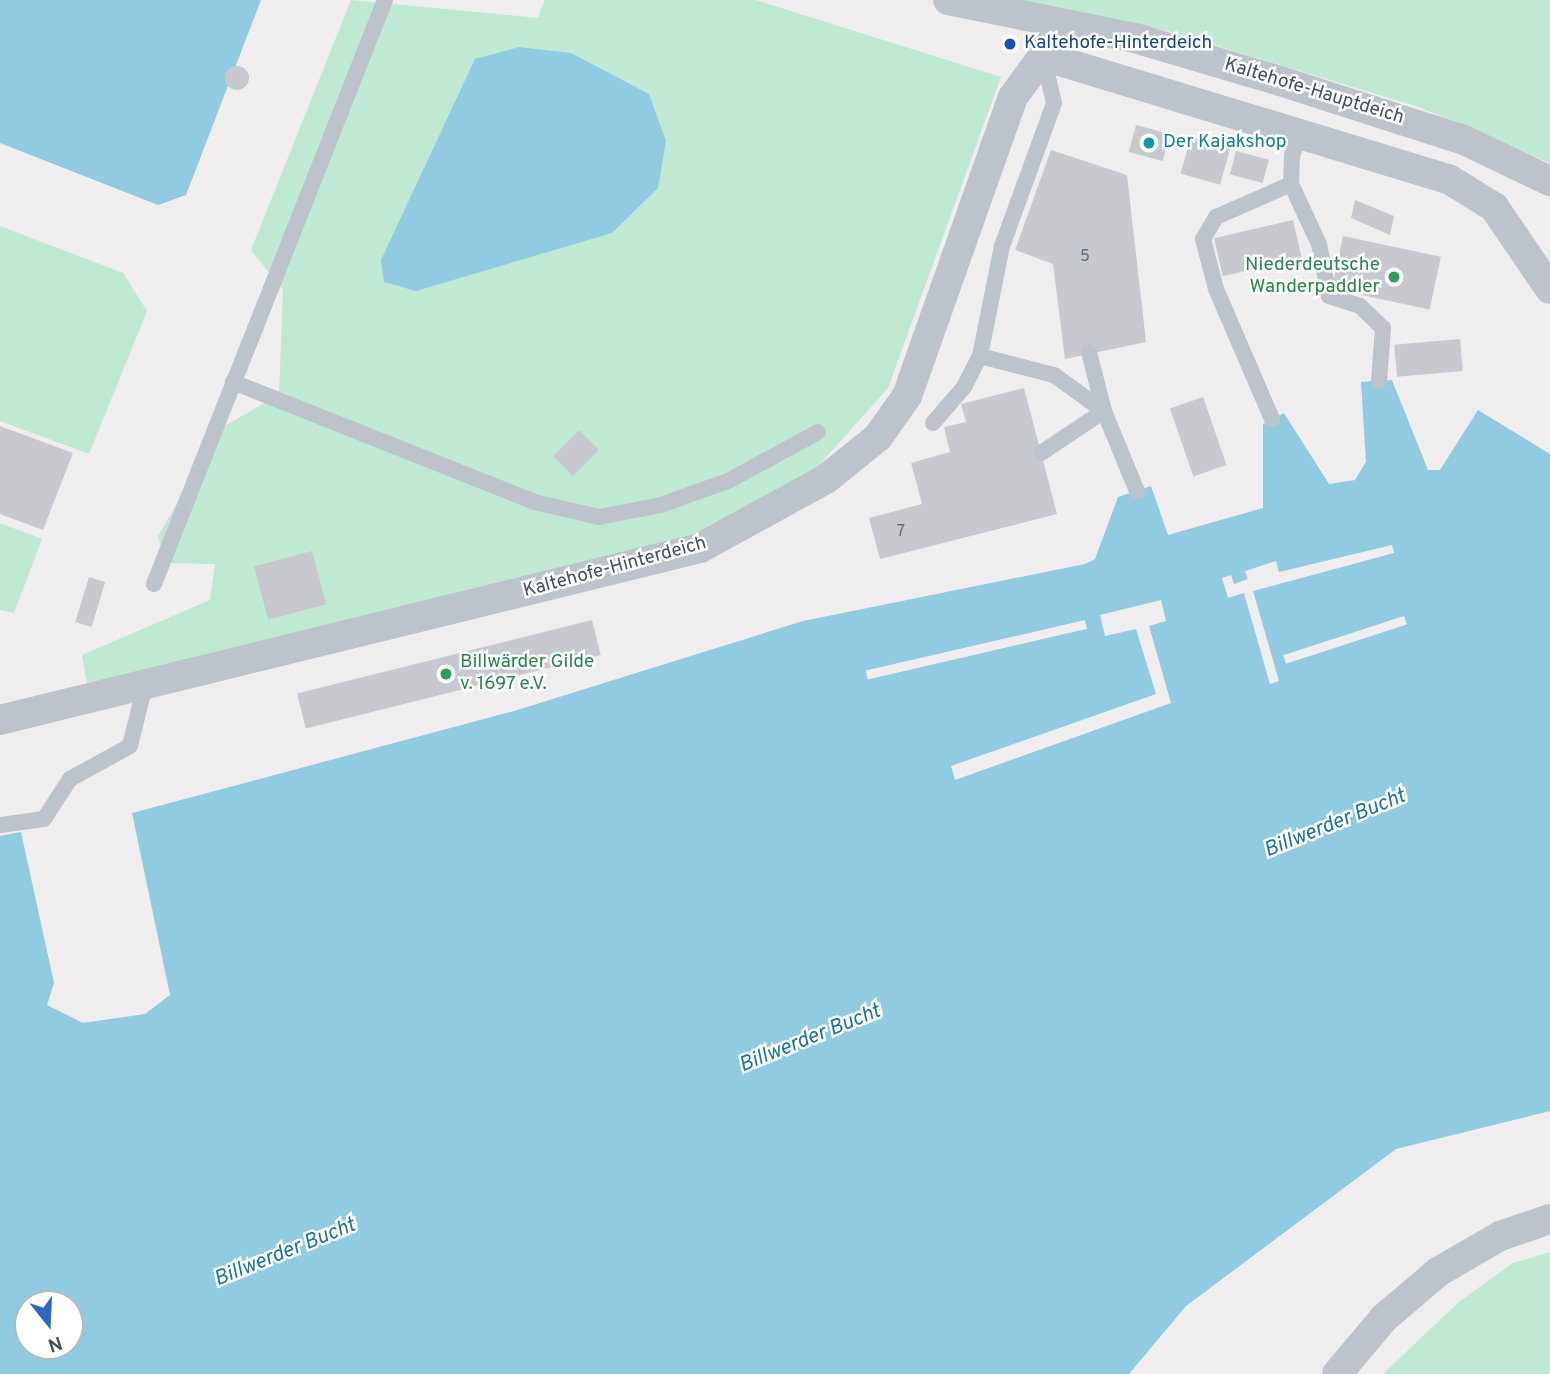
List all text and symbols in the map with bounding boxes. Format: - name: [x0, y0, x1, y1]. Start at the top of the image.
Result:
- place label: Kaltehofe-Hinterdeich: [1024, 33, 1212, 55]
- marker: Kaltehofe-Hinterdeich: [1002, 36, 1018, 52]
- street label: Kaltehofe-Hauptdeich: [1221, 54, 1407, 130]
- place label: Der Kajakshop: [1163, 132, 1287, 154]
- marker: Der Kajakshop: [1141, 135, 1157, 151]
- house number: 5: [1080, 247, 1090, 267]
- place label: Niederdeutsche Wanderpaddler: [1245, 255, 1380, 299]
- marker: Niederdeutsche Wanderpaddler: [1386, 269, 1402, 285]
- house number: 7: [897, 522, 905, 542]
- street label: Kaltehofe-Hinterdeich: [521, 533, 709, 603]
- place label: Billwärder Gilde v. 1697 e.V.: [460, 652, 594, 696]
- marker: Billwärder Gilde v. 1697 e.V.: [438, 666, 454, 682]
- water label: Billwerder Bucht: [1261, 784, 1409, 864]
- water label: Billwerder Bucht: [736, 999, 884, 1079]
- water label: Billwerder Bucht: [211, 1213, 359, 1293]
- north arrow: [14, 1290, 84, 1360]
- text: N: [45, 1330, 65, 1357]

